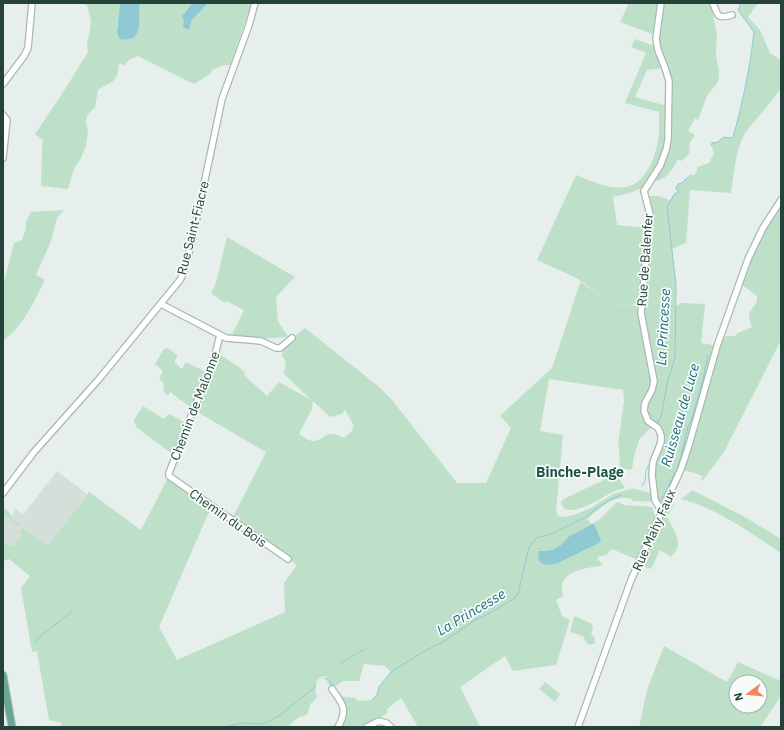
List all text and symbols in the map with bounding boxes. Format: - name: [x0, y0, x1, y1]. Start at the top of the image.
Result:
- street label: Rue Saint-Fiacre: [173, 179, 213, 277]
- street label: Rue de Balenfer: [633, 213, 657, 307]
- water label: La Princesse: [652, 288, 674, 366]
- street label: Chemin de Malonne: [166, 349, 224, 463]
- water label: Ruisseau de Luce: [657, 361, 703, 469]
- district label: Binche-Plage: [536, 463, 624, 481]
- street label: Chemin du Bois: [186, 485, 270, 551]
- street label: Rue Mahy Faux: [628, 486, 680, 574]
- water label: La Princesse: [433, 584, 509, 640]
- north arrow: [728, 674, 768, 714]
- text: N: [731, 691, 746, 703]

